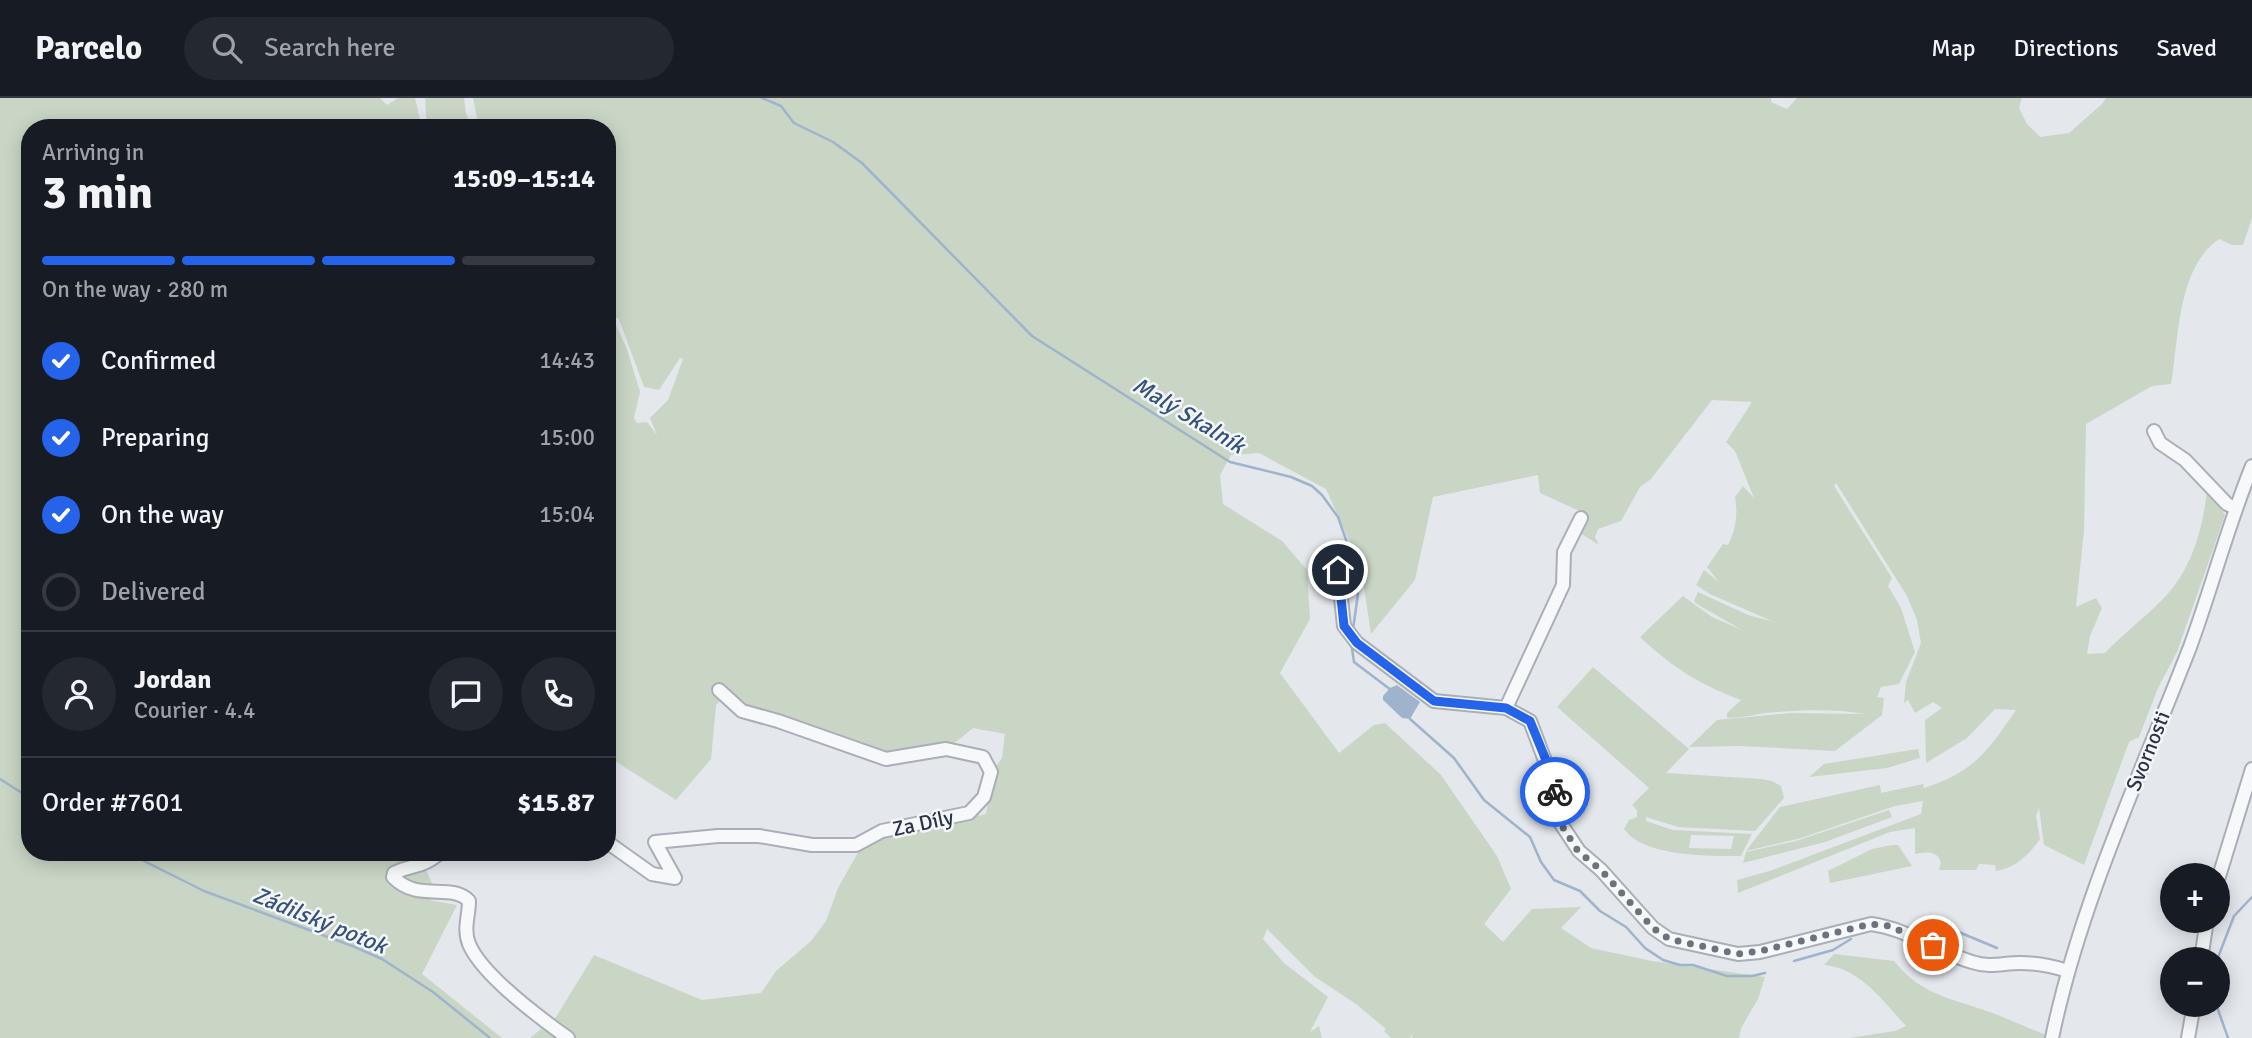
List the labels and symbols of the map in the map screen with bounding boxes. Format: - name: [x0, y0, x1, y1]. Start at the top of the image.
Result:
- water label: Malý Skalník: [1127, 371, 1252, 461]
- pin: [1308, 540, 1368, 600]
- street label: Svornosti: [2120, 707, 2176, 795]
- courier: [1520, 757, 1590, 827]
- street label: Za Díly: [890, 804, 956, 842]
- water label: Zádilský potok: [249, 880, 393, 961]
- pin: [1903, 915, 1963, 975]

